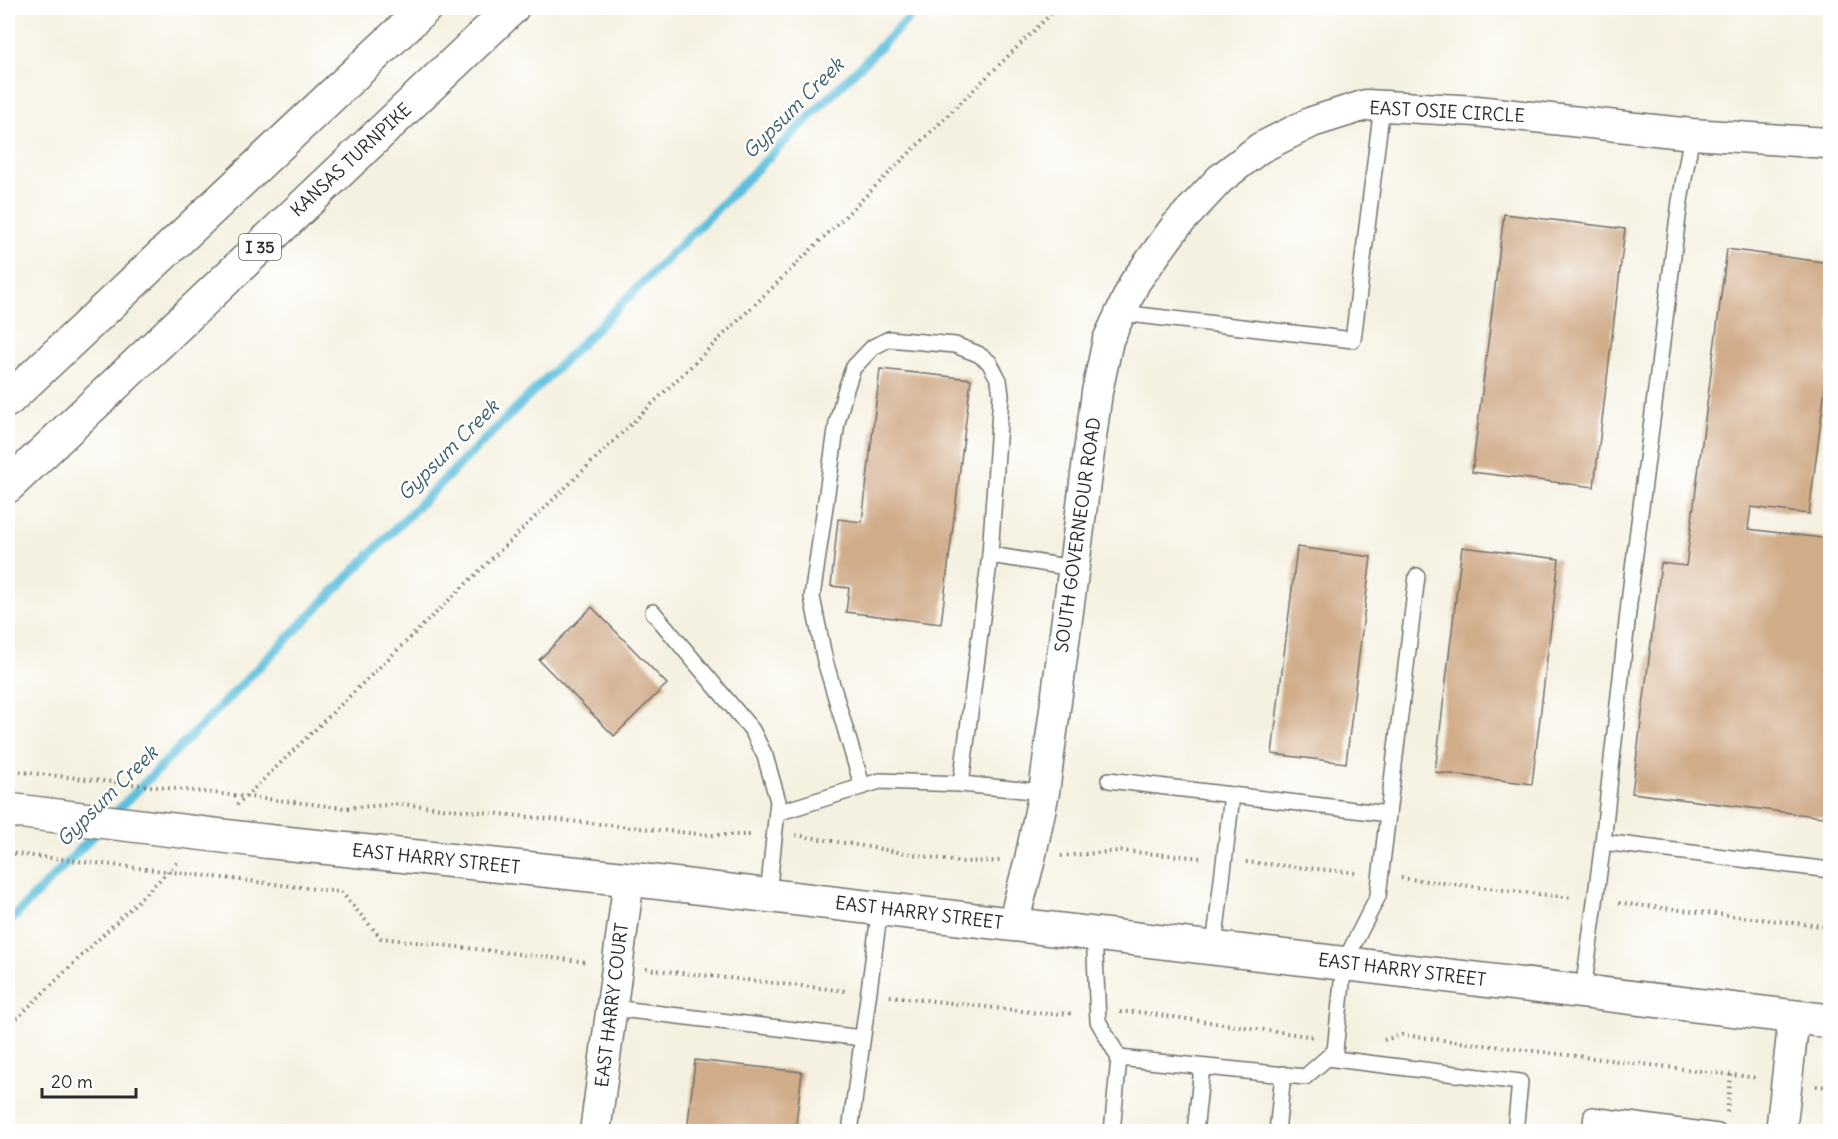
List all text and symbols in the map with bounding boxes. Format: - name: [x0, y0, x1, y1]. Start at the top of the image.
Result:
- water label: Gypsum Creek: [737, 51, 850, 163]
- street label: EAST OSIE CIRCLE: [1369, 96, 1525, 127]
- street label: KANSAS TURNPIKE: [286, 98, 416, 221]
- road number: I 35: [239, 234, 281, 260]
- water label: Gypsum Creek: [392, 393, 505, 505]
- street label: SOUTH GOVERNEOUR ROAD: [1050, 416, 1105, 654]
- water label: Gypsum Creek: [51, 739, 164, 851]
- street label: EAST HARRY STREET: [351, 838, 521, 879]
- street label: EAST HARRY STREET: [834, 891, 1004, 934]
- street label: EAST HARRY COURT: [590, 921, 633, 1088]
- street label: EAST HARRY STREET: [1317, 948, 1487, 991]
- scale bar: [42, 1061, 136, 1099]
- text: 20 m: [51, 1070, 93, 1093]

